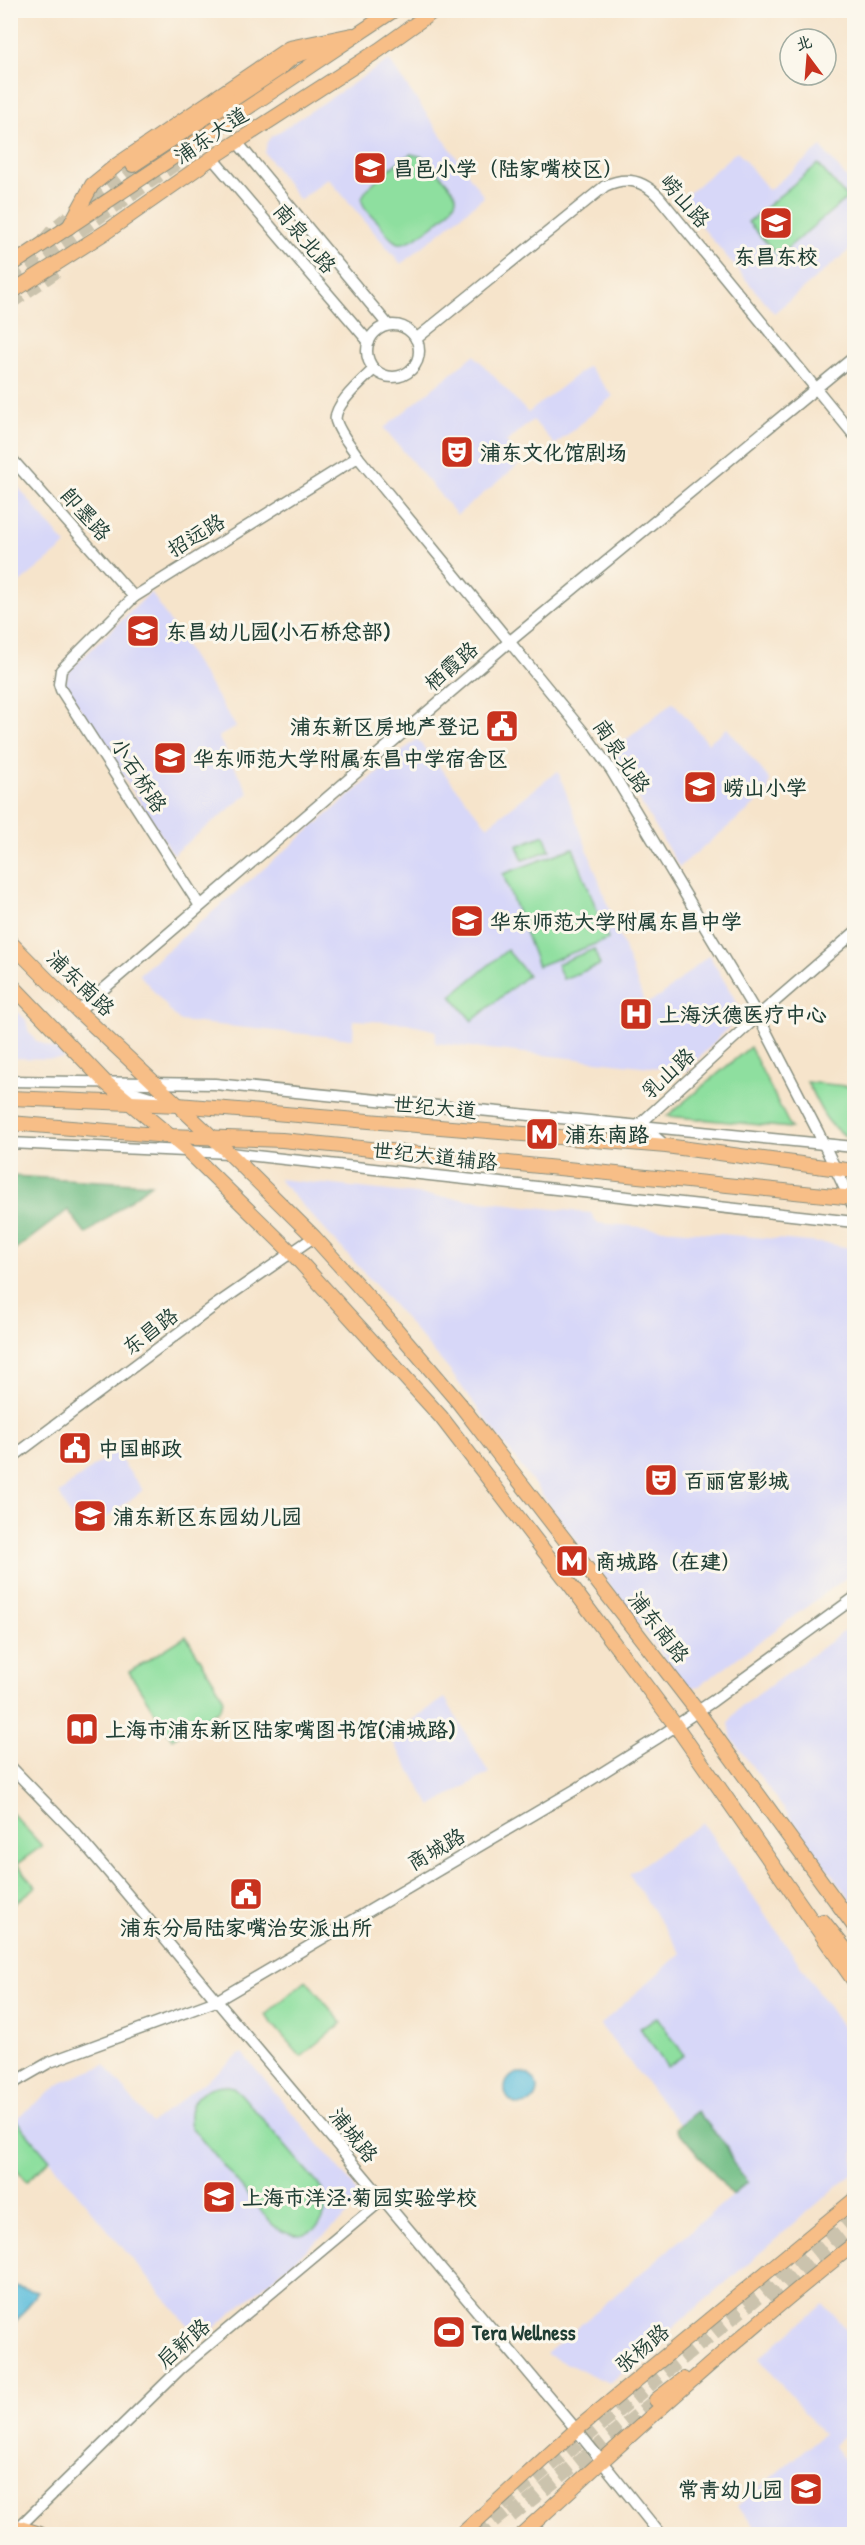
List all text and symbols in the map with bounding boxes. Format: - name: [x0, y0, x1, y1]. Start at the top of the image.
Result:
- north arrow: [778, 27, 838, 87]
- text: 北: [793, 30, 815, 55]
- street label: 浦东大道: [168, 99, 254, 171]
- school or university icon: 昌邑小学（陆家嘴校区）: [352, 150, 388, 186]
- place label: 昌邑小学（陆家嘴校区）: [393, 154, 624, 183]
- street label: 崂山路: [653, 168, 717, 234]
- street label: 南泉北路: [267, 197, 343, 279]
- school or university icon: 东昌东校: [758, 205, 794, 241]
- place label: 东昌东校: [734, 242, 818, 271]
- theatre icon: 浦东文化馆剧场: [439, 434, 475, 470]
- place label: 浦东文化馆剧场: [480, 438, 627, 467]
- street label: 即墨路: [54, 481, 118, 547]
- street label: 招远路: [162, 506, 230, 564]
- school or university icon: 东昌幼儿园(小石桥总部): [125, 613, 161, 649]
- place label: 东昌幼儿园(小石桥总部): [166, 617, 391, 646]
- street label: 栖霞路: [418, 634, 484, 698]
- public building icon: 浦东新区房地产登记: [484, 708, 520, 744]
- place label: 浦东新区房地产登记: [290, 712, 479, 741]
- street label: 南泉北路: [586, 713, 658, 799]
- street label: 小石桥路: [104, 732, 174, 818]
- school or university icon: 华东师范大学附属东昌中学宿舍区: [152, 740, 188, 776]
- place label: 华东师范大学附属东昌中学宿舍区: [193, 744, 508, 773]
- school or university icon: 崂山小学: [682, 769, 718, 805]
- place label: 崂山小学: [723, 773, 807, 802]
- school or university icon: 华东师范大学附属东昌中学: [449, 903, 485, 939]
- place label: 华东师范大学附属东昌中学: [490, 907, 742, 936]
- street label: 浦东南路: [41, 943, 121, 1023]
- hospital icon: 上海沃德医疗中心: [618, 996, 654, 1032]
- place label: 上海沃德医疗中心: [659, 1000, 827, 1029]
- street label: 乳山路: [635, 1041, 701, 1105]
- street label: 世纪大道: [392, 1089, 478, 1125]
- metro station icon: 浦东南路: [524, 1116, 560, 1152]
- place label: 浦东南路: [565, 1120, 649, 1149]
- street label: 世纪大道辅路: [371, 1135, 499, 1177]
- street label: 东昌路: [116, 1300, 184, 1362]
- public building icon: 中国邮政: [57, 1430, 93, 1466]
- place label: 中国邮政: [98, 1434, 182, 1463]
- theatre icon: 百丽宫影城: [643, 1462, 679, 1498]
- place label: 百丽宫影城: [684, 1466, 789, 1495]
- school or university icon: 浦东新区东园幼儿园: [72, 1498, 108, 1534]
- place label: 浦东新区东园幼儿园: [113, 1502, 302, 1531]
- metro station icon: 商城路（在建）: [554, 1543, 590, 1579]
- place label: 商城路（在建）: [595, 1547, 742, 1576]
- street label: 浦东南路: [622, 1585, 696, 1669]
- library icon: 上海市浦东新区陆家嘴图书馆(浦城路): [64, 1711, 100, 1747]
- place label: 上海市浦东新区陆家嘴图书馆(浦城路): [105, 1715, 456, 1744]
- street label: 商城路: [401, 1821, 471, 1877]
- public building icon: 浦东分局陆家嘴治安派出所: [228, 1876, 264, 1912]
- place label: 浦东分局陆家嘴治安派出所: [120, 1913, 372, 1942]
- street label: 浦城路: [323, 2101, 385, 2169]
- school or university icon: 上海市洋泾·菊园实验学校: [201, 2179, 237, 2215]
- place label: 上海市洋泾·菊园实验学校: [242, 2183, 477, 2212]
- street label: 启新路: [150, 2311, 216, 2375]
- sports icon: Tera Wellness: [431, 2314, 467, 2350]
- street label: 张杨路: [609, 2317, 675, 2379]
- place label: Tera Wellness: [471, 2318, 576, 2347]
- school or university icon: 常青幼儿园: [788, 2471, 824, 2507]
- place label: 常青幼儿园: [678, 2475, 783, 2504]

